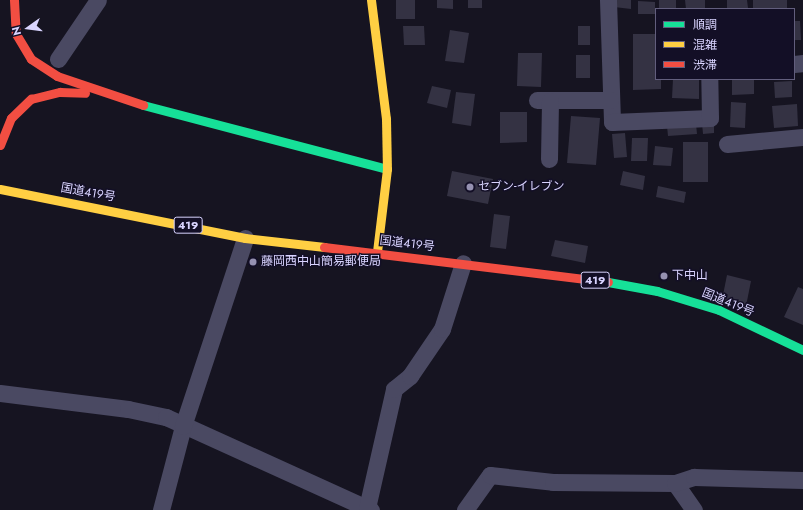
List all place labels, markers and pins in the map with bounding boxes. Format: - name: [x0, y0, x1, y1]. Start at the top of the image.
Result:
- place label: セブン-イレブン: [478, 180, 565, 194]
- marker: セブン-イレブン: [465, 182, 475, 192]
- place label: 藤岡西中山簡易郵便局: [261, 255, 381, 269]
- marker: 藤岡西中山簡易郵便局: [248, 257, 258, 267]
- place label: 下中山: [672, 269, 708, 283]
- marker: 下中山: [659, 271, 669, 281]

